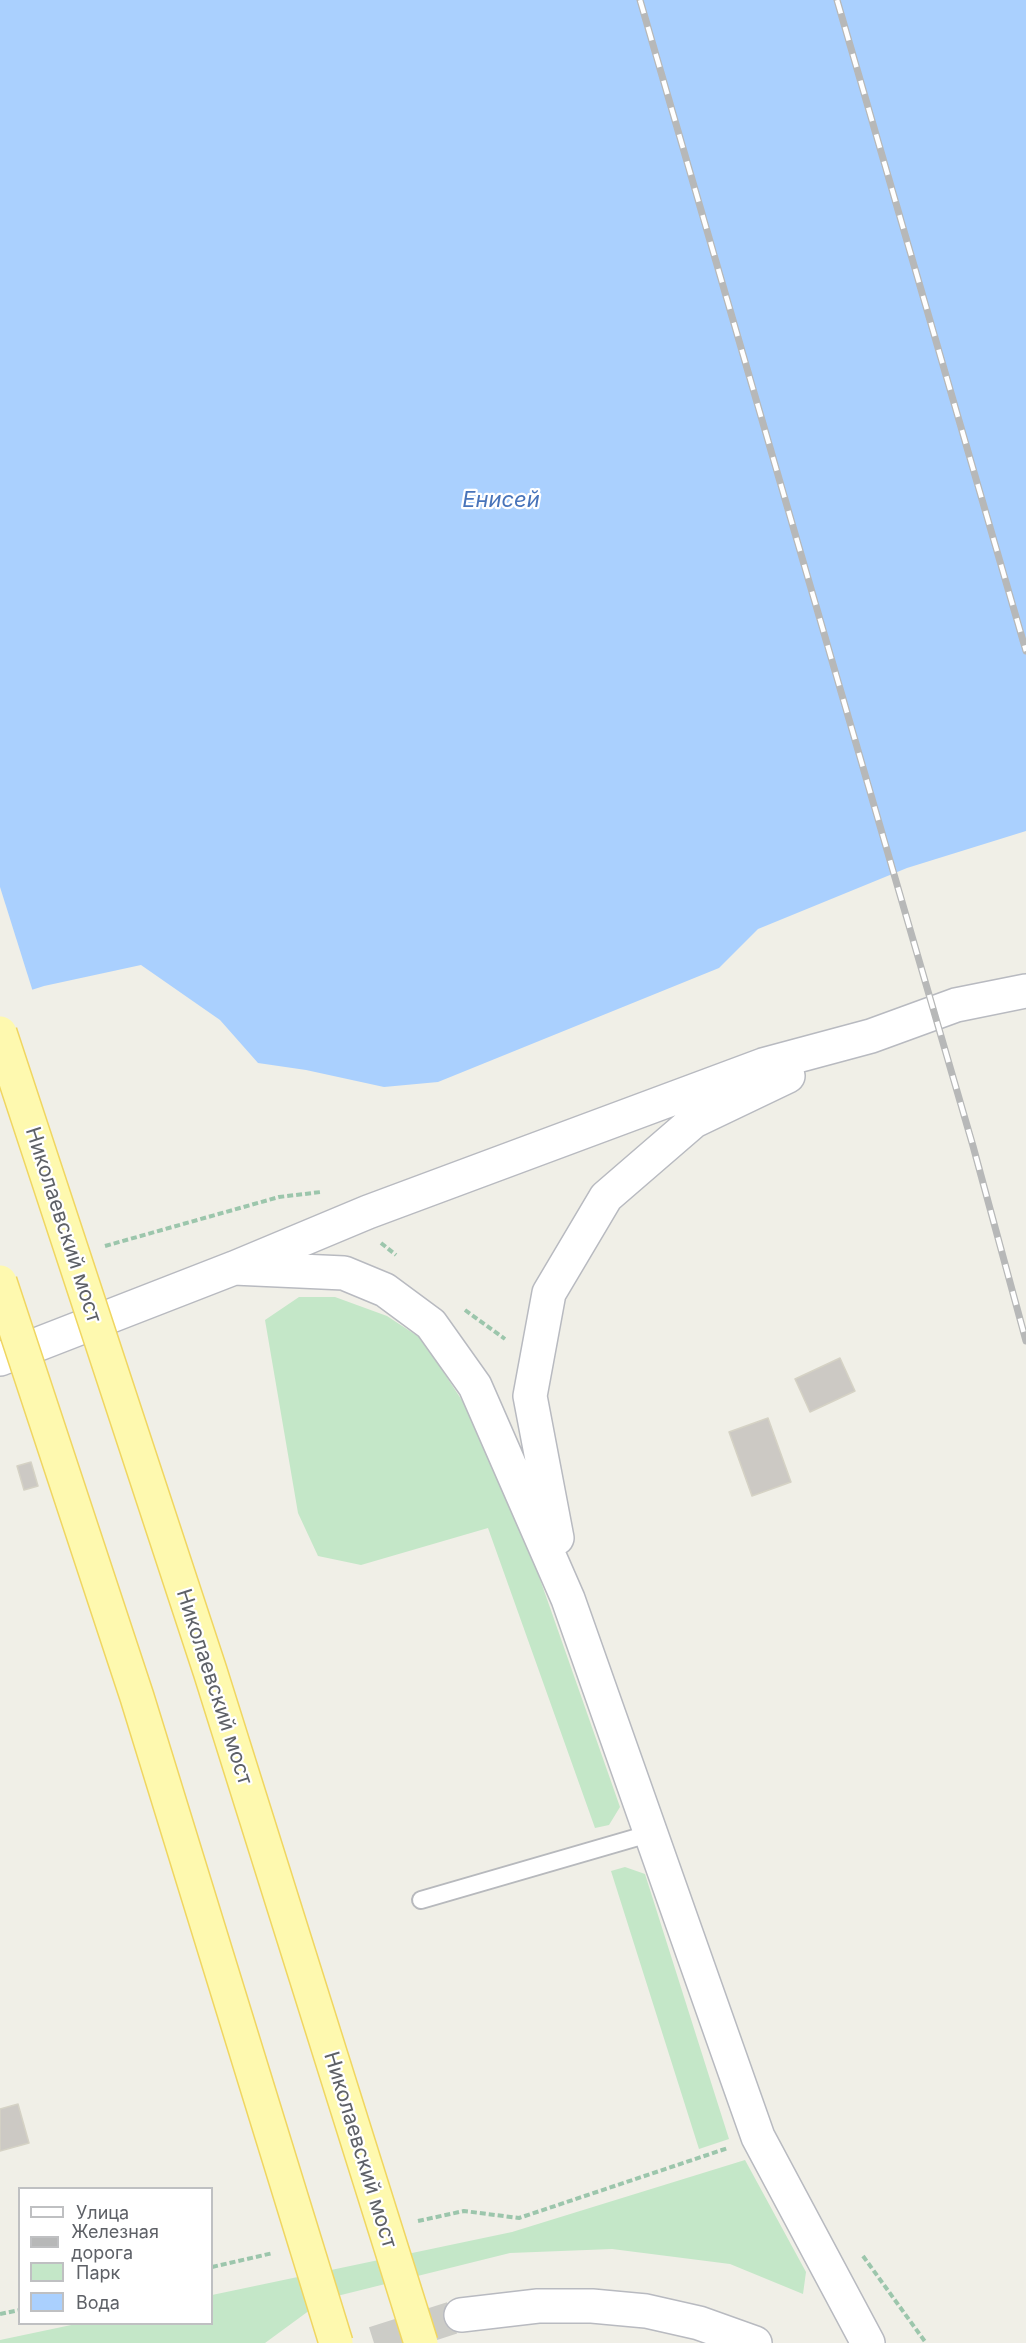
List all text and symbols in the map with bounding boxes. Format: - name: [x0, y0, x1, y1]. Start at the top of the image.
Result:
- water label: Енисей: [462, 487, 540, 513]
- street label: Николаевский мост: [19, 1124, 107, 1326]
- street label: Николаевский мост: [170, 1586, 258, 1788]
- street label: Николаевский мост: [318, 2049, 402, 2251]
- legend: [18, 2187, 213, 2325]
- text: Улица: [76, 2202, 129, 2223]
- text: Железная дорога: [71, 2221, 159, 2263]
- text: Парк: [76, 2262, 120, 2283]
- text: Вода: [76, 2292, 120, 2313]

